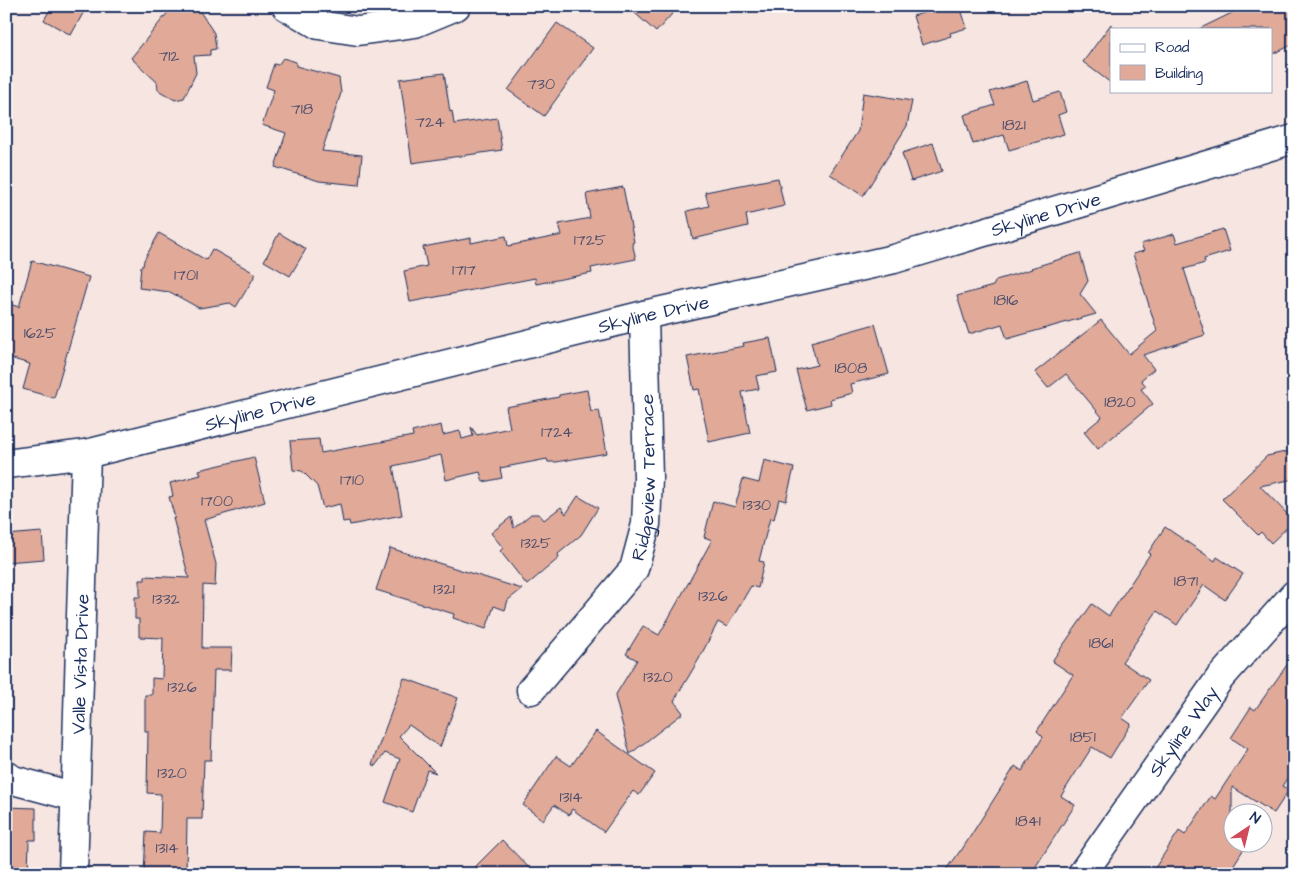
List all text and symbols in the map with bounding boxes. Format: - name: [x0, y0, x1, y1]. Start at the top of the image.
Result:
- legend: [1110, 28, 1272, 92]
- text: Road: [1155, 37, 1190, 58]
- house number: 712: [158, 45, 180, 67]
- text: Building: [1155, 63, 1203, 85]
- house number: 730: [527, 73, 555, 95]
- house number: 718: [291, 98, 313, 120]
- house number: 724: [415, 111, 445, 133]
- house number: 1821: [1002, 114, 1026, 136]
- street label: Skyline Drive: [988, 186, 1104, 244]
- house number: 1725: [574, 229, 607, 251]
- house number: 1717: [452, 259, 476, 281]
- house number: 1701: [174, 264, 198, 286]
- street label: Skyline Drive: [595, 289, 712, 341]
- house number: 1816: [994, 289, 1018, 311]
- house number: 1625: [24, 322, 57, 344]
- house number: 1808: [835, 357, 867, 379]
- street label: Skyline Drive: [202, 385, 319, 439]
- house number: 1820: [1104, 391, 1136, 413]
- street label: Ridgeview Terrace: [625, 393, 663, 564]
- house number: 1724: [541, 421, 573, 443]
- house number: 1710: [340, 469, 364, 491]
- house number: 1700: [201, 490, 233, 512]
- house number: 1330: [743, 494, 771, 516]
- house number: 1325: [521, 532, 552, 554]
- house number: 1871: [1174, 570, 1198, 592]
- house number: 1321: [433, 578, 455, 600]
- house number: 1326: [698, 585, 728, 607]
- house number: 1332: [152, 588, 180, 610]
- street label: Valle Vista Drive: [65, 593, 97, 735]
- house number: 1861: [1089, 632, 1113, 654]
- house number: 1320: [643, 666, 673, 688]
- house number: 1326: [167, 676, 197, 698]
- street label: Skyline Way: [1143, 680, 1227, 783]
- house number: 1851: [1070, 726, 1096, 748]
- house number: 1320: [157, 762, 187, 784]
- house number: 1314: [559, 786, 583, 808]
- north arrow: [1222, 802, 1272, 852]
- text: N: [1246, 807, 1264, 829]
- house number: 1841: [1015, 810, 1041, 832]
- house number: 1314: [155, 837, 179, 859]

